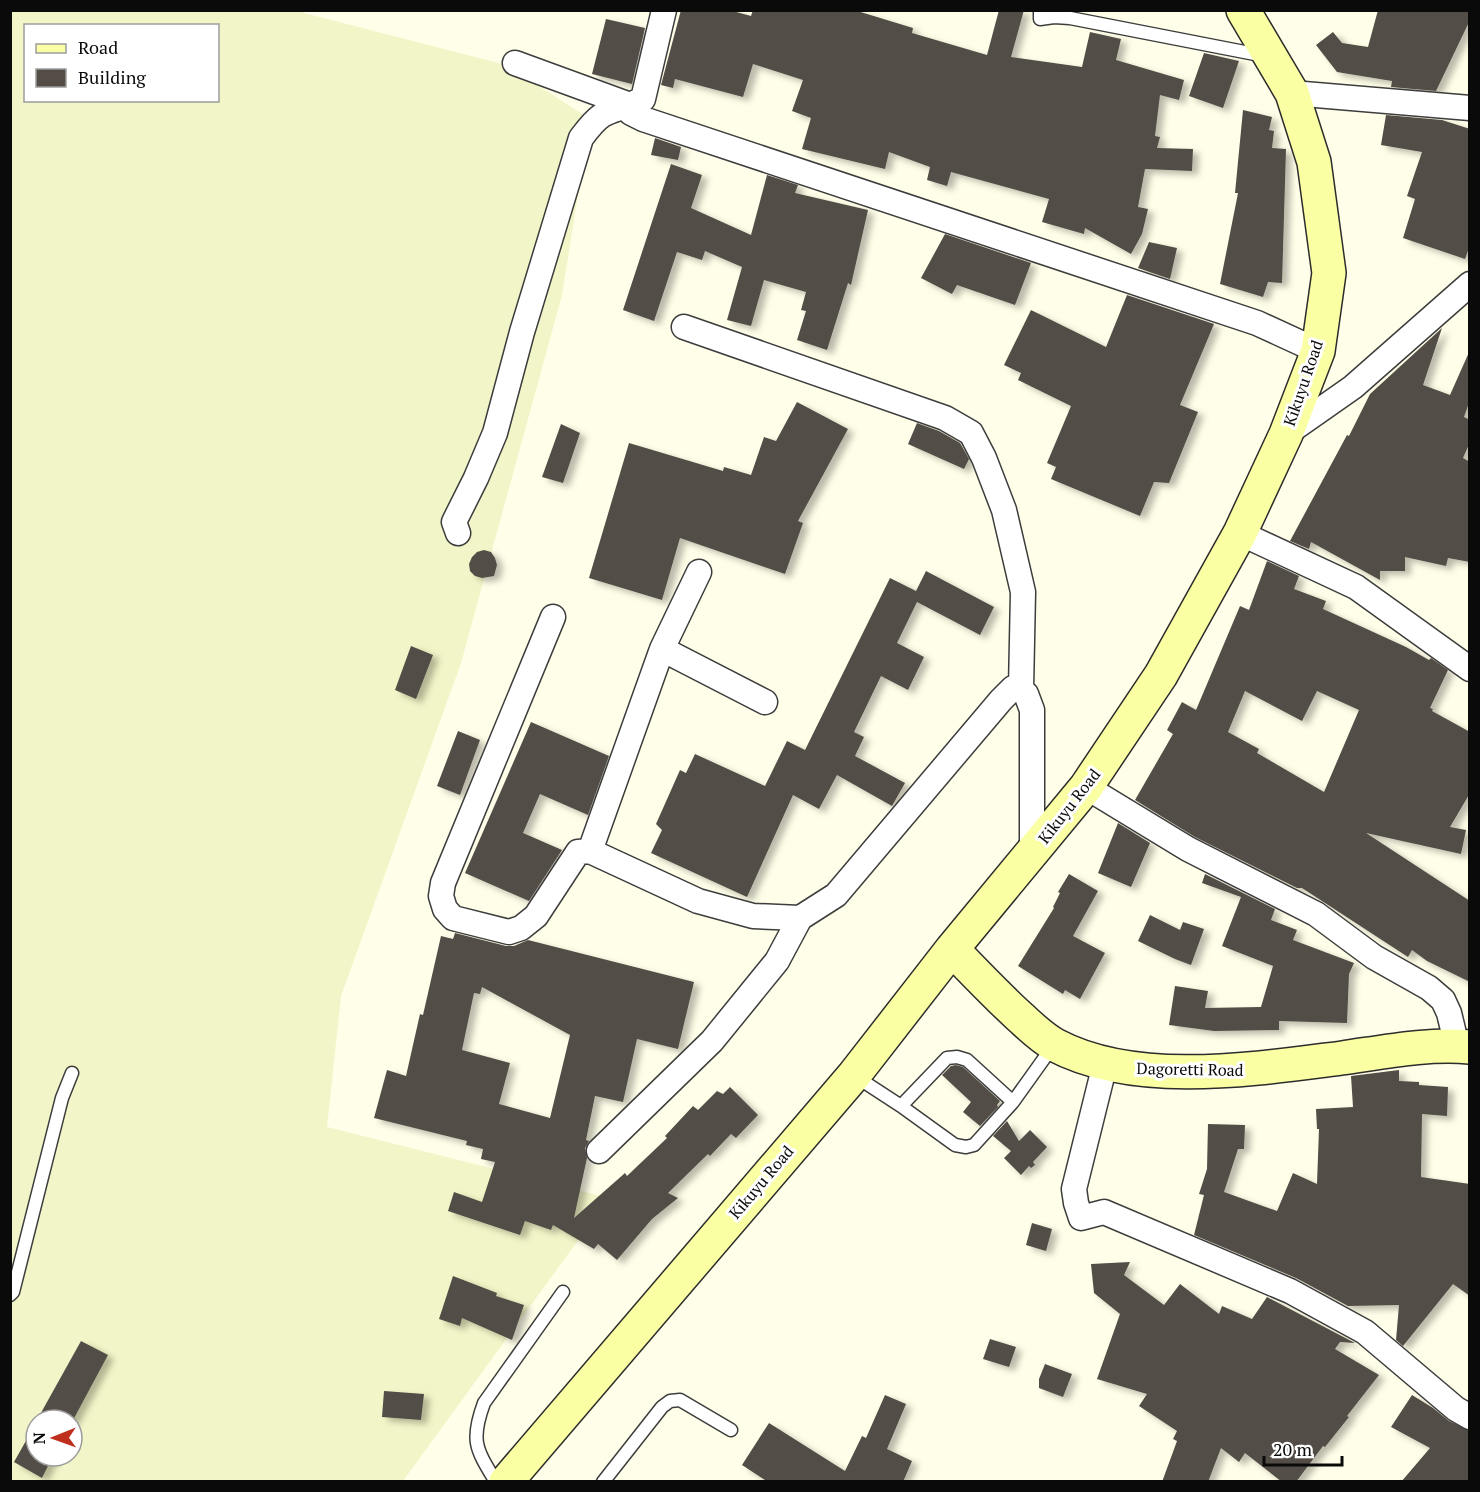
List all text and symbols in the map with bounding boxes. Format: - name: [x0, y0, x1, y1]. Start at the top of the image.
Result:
- legend: [24, 24, 219, 102]
- text: Road: [78, 35, 118, 59]
- text: Building: [78, 65, 146, 89]
- street label: Kikuyu Road: [1278, 337, 1328, 429]
- street label: Kikuyu Road: [1033, 764, 1105, 848]
- street label: Dagoretti Road: [1136, 1057, 1244, 1081]
- street label: Kikuyu Road: [724, 1141, 798, 1223]
- north arrow: [24, 1408, 84, 1468]
- scale bar: [1264, 1429, 1342, 1467]
- text: N: [28, 1432, 50, 1445]
- text: 20 m: [1273, 1437, 1313, 1461]

